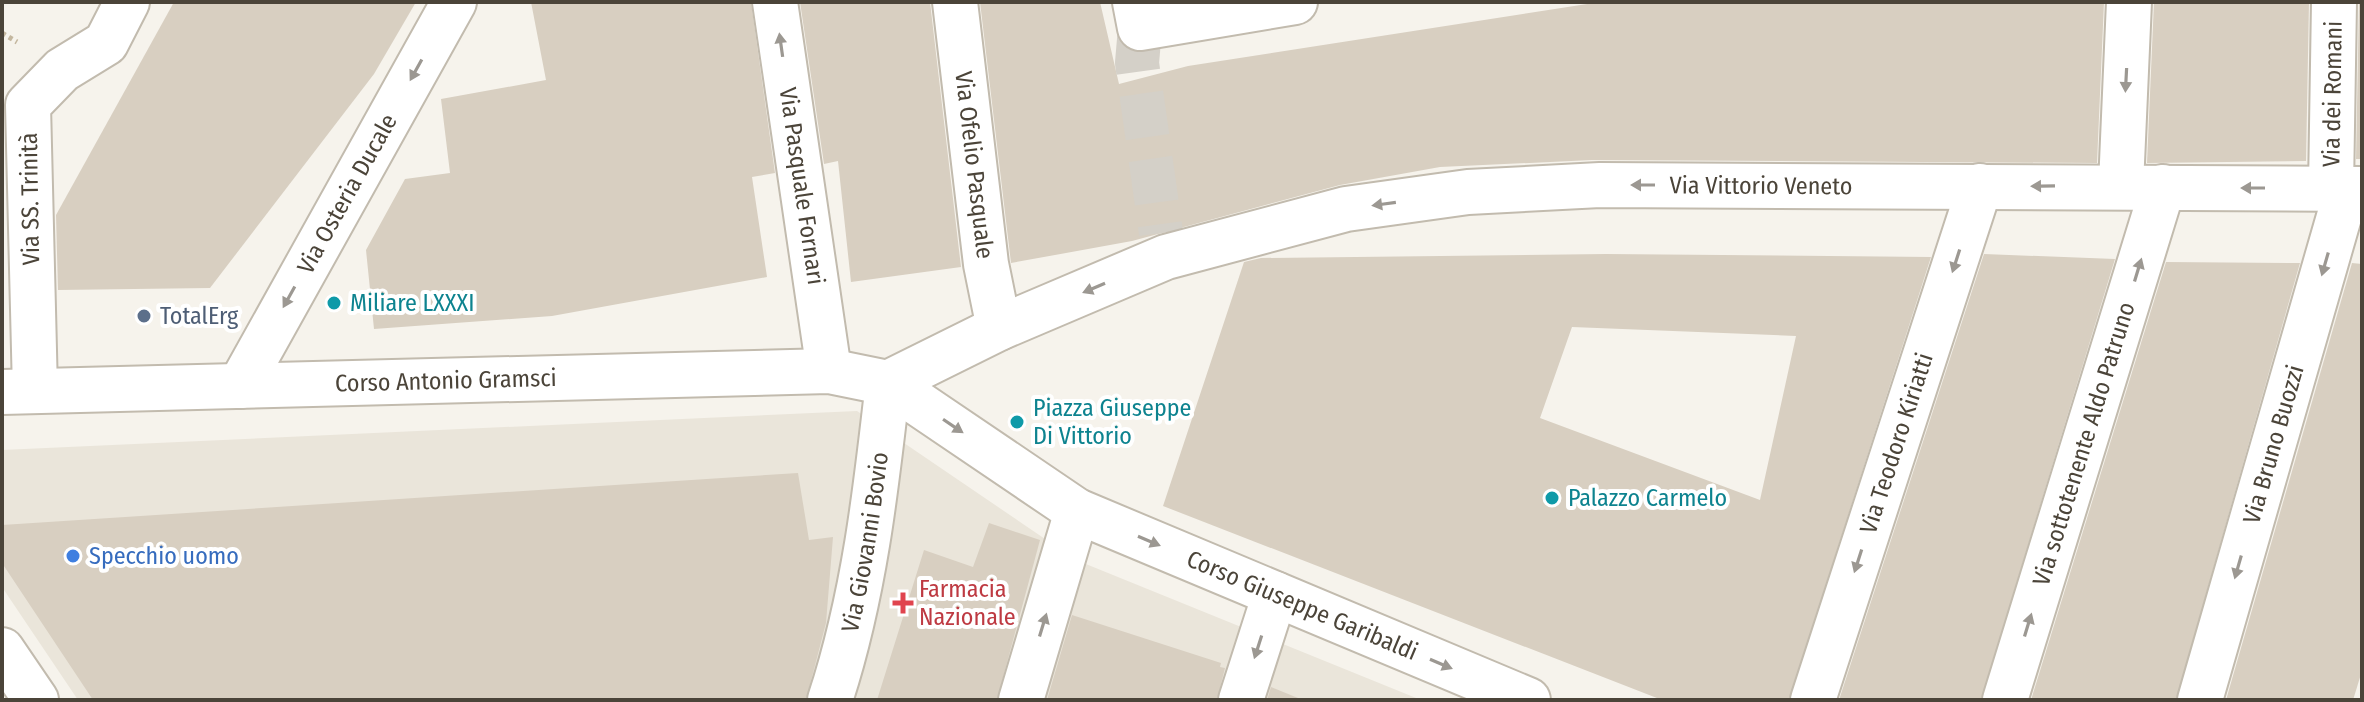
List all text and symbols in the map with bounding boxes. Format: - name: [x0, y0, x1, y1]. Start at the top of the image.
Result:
- street label: Via dei Romani: [2317, 21, 2348, 167]
- one-way arrow: [774, 32, 787, 57]
- one-way arrow: [409, 59, 423, 81]
- one-way arrow: [2119, 68, 2132, 93]
- street label: Via Ofelio Pasquale: [949, 70, 999, 260]
- street label: Via Pasquale Fornari: [774, 86, 830, 287]
- street label: Via Osteria Ducale: [291, 109, 403, 279]
- street label: Via SS. Trinità: [15, 132, 45, 266]
- street label: Via Vittorio Veneto: [1670, 171, 1852, 200]
- one-way arrow: [1630, 179, 1655, 191]
- one-way arrow: [2030, 180, 2055, 192]
- one-way arrow: [2240, 181, 2265, 194]
- one-way arrow: [1371, 197, 1396, 210]
- one-way arrow: [1949, 249, 1962, 273]
- one-way arrow: [2318, 252, 2331, 276]
- one-way arrow: [2132, 258, 2145, 282]
- one-way arrow: [1083, 281, 1106, 294]
- one-way arrow: [283, 286, 297, 308]
- place label: Miliare LXXXI: [350, 289, 475, 317]
- marker: Miliare LXXXI: [325, 294, 343, 312]
- street label: Via sottotenente Aldo Patruno: [2027, 299, 2141, 589]
- place label: TotalErg: [160, 302, 239, 330]
- marker: TotalErg: [135, 307, 153, 325]
- street label: Via Teodoro Kiriatti: [1854, 349, 1939, 537]
- street label: Via Bruno Buozzi: [2237, 362, 2310, 527]
- street label: Corso Antonio Gramsci: [335, 364, 557, 398]
- place label: Piazza Giuseppe Di Vittorio: [1033, 394, 1191, 450]
- marker: Piazza Giuseppe Di Vittorio: [1008, 413, 1026, 431]
- one-way arrow: [942, 419, 963, 434]
- street label: Via Giovanni Bovio: [836, 451, 894, 635]
- place label: Palazzo Carmelo: [1568, 484, 1727, 512]
- marker: Palazzo Carmelo: [1543, 489, 1561, 507]
- one-way arrow: [1137, 535, 1161, 548]
- place label: Specchio uomo: [89, 542, 239, 570]
- street label: Corso Giuseppe Garibaldi: [1183, 545, 1422, 666]
- marker: Specchio uomo: [64, 547, 82, 565]
- one-way arrow: [1851, 549, 1864, 573]
- one-way arrow: [2231, 556, 2244, 580]
- place label: Farmacia Nazionale: [919, 575, 1016, 631]
- marker: Farmacia Nazionale: [894, 594, 912, 612]
- one-way arrow: [1037, 613, 1050, 637]
- one-way arrow: [2022, 613, 2035, 637]
- one-way arrow: [1251, 635, 1264, 659]
- one-way arrow: [1429, 657, 1452, 670]

